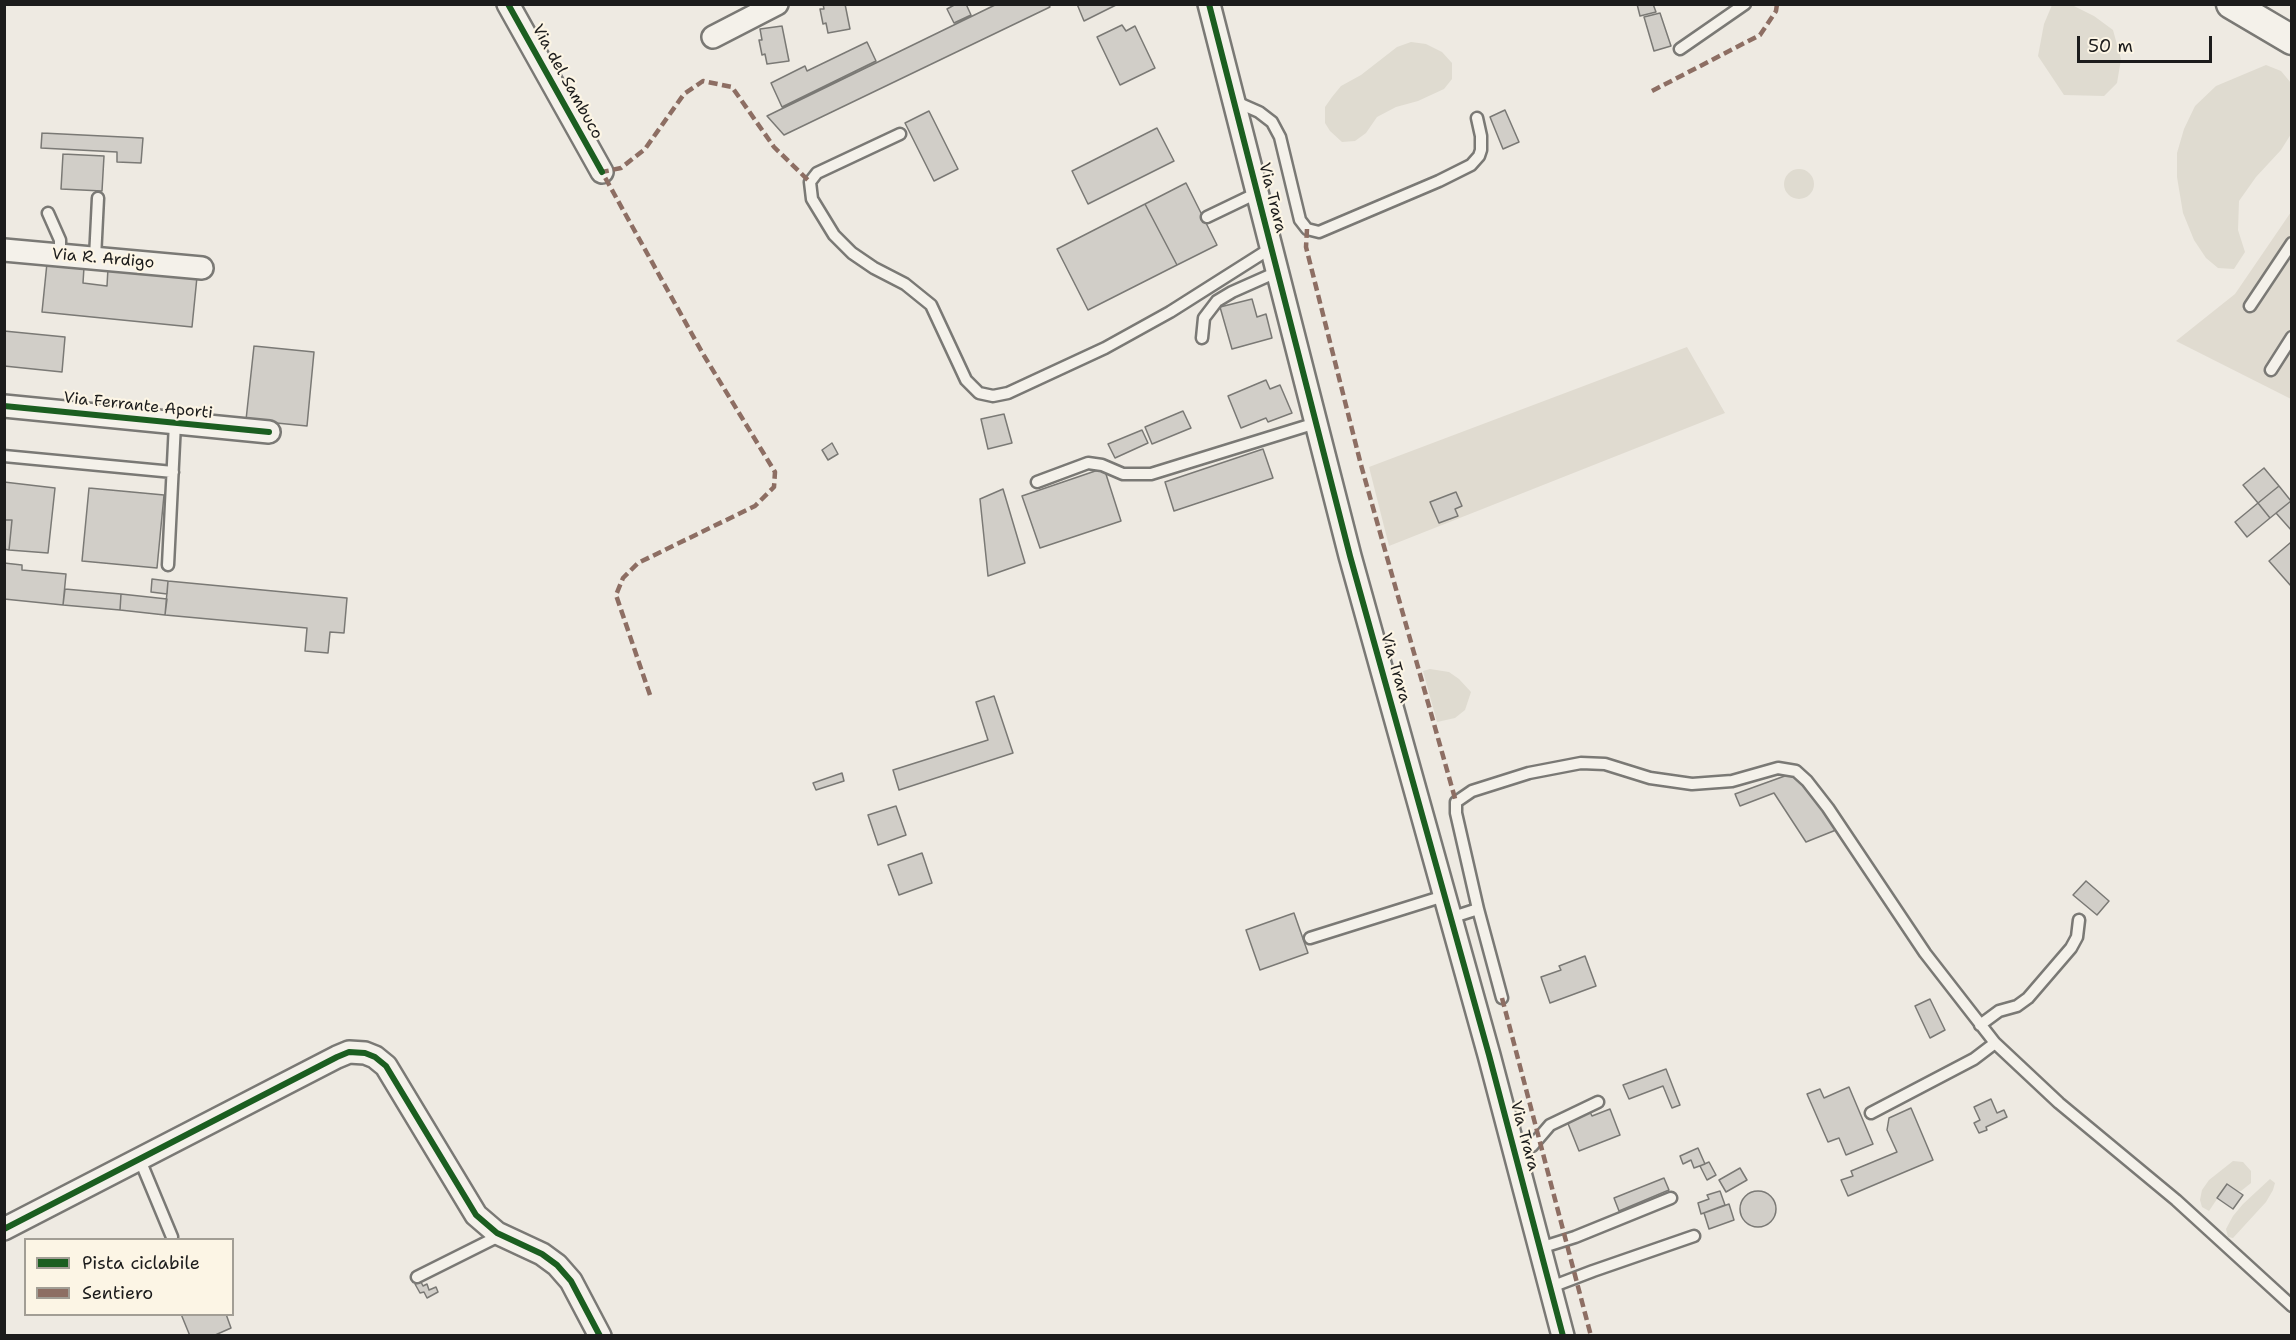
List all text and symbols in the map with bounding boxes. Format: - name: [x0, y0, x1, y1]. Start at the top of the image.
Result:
- street label: Via del Sambuco: [528, 21, 606, 143]
- scale bar: [2080, 24, 2215, 62]
- text: 50 m: [2088, 34, 2133, 58]
- street label: Via Trara: [1254, 161, 1290, 235]
- street label: Via R. Ardigo: [51, 245, 155, 273]
- street label: Via Ferrante Aporti: [62, 389, 214, 423]
- street label: Via Trara: [1376, 631, 1414, 705]
- street label: Via Trara: [1505, 1099, 1543, 1173]
- legend: [24, 1238, 234, 1316]
- text: Pista ciclabile: [82, 1251, 200, 1275]
- text: Sentiero: [82, 1281, 153, 1305]

